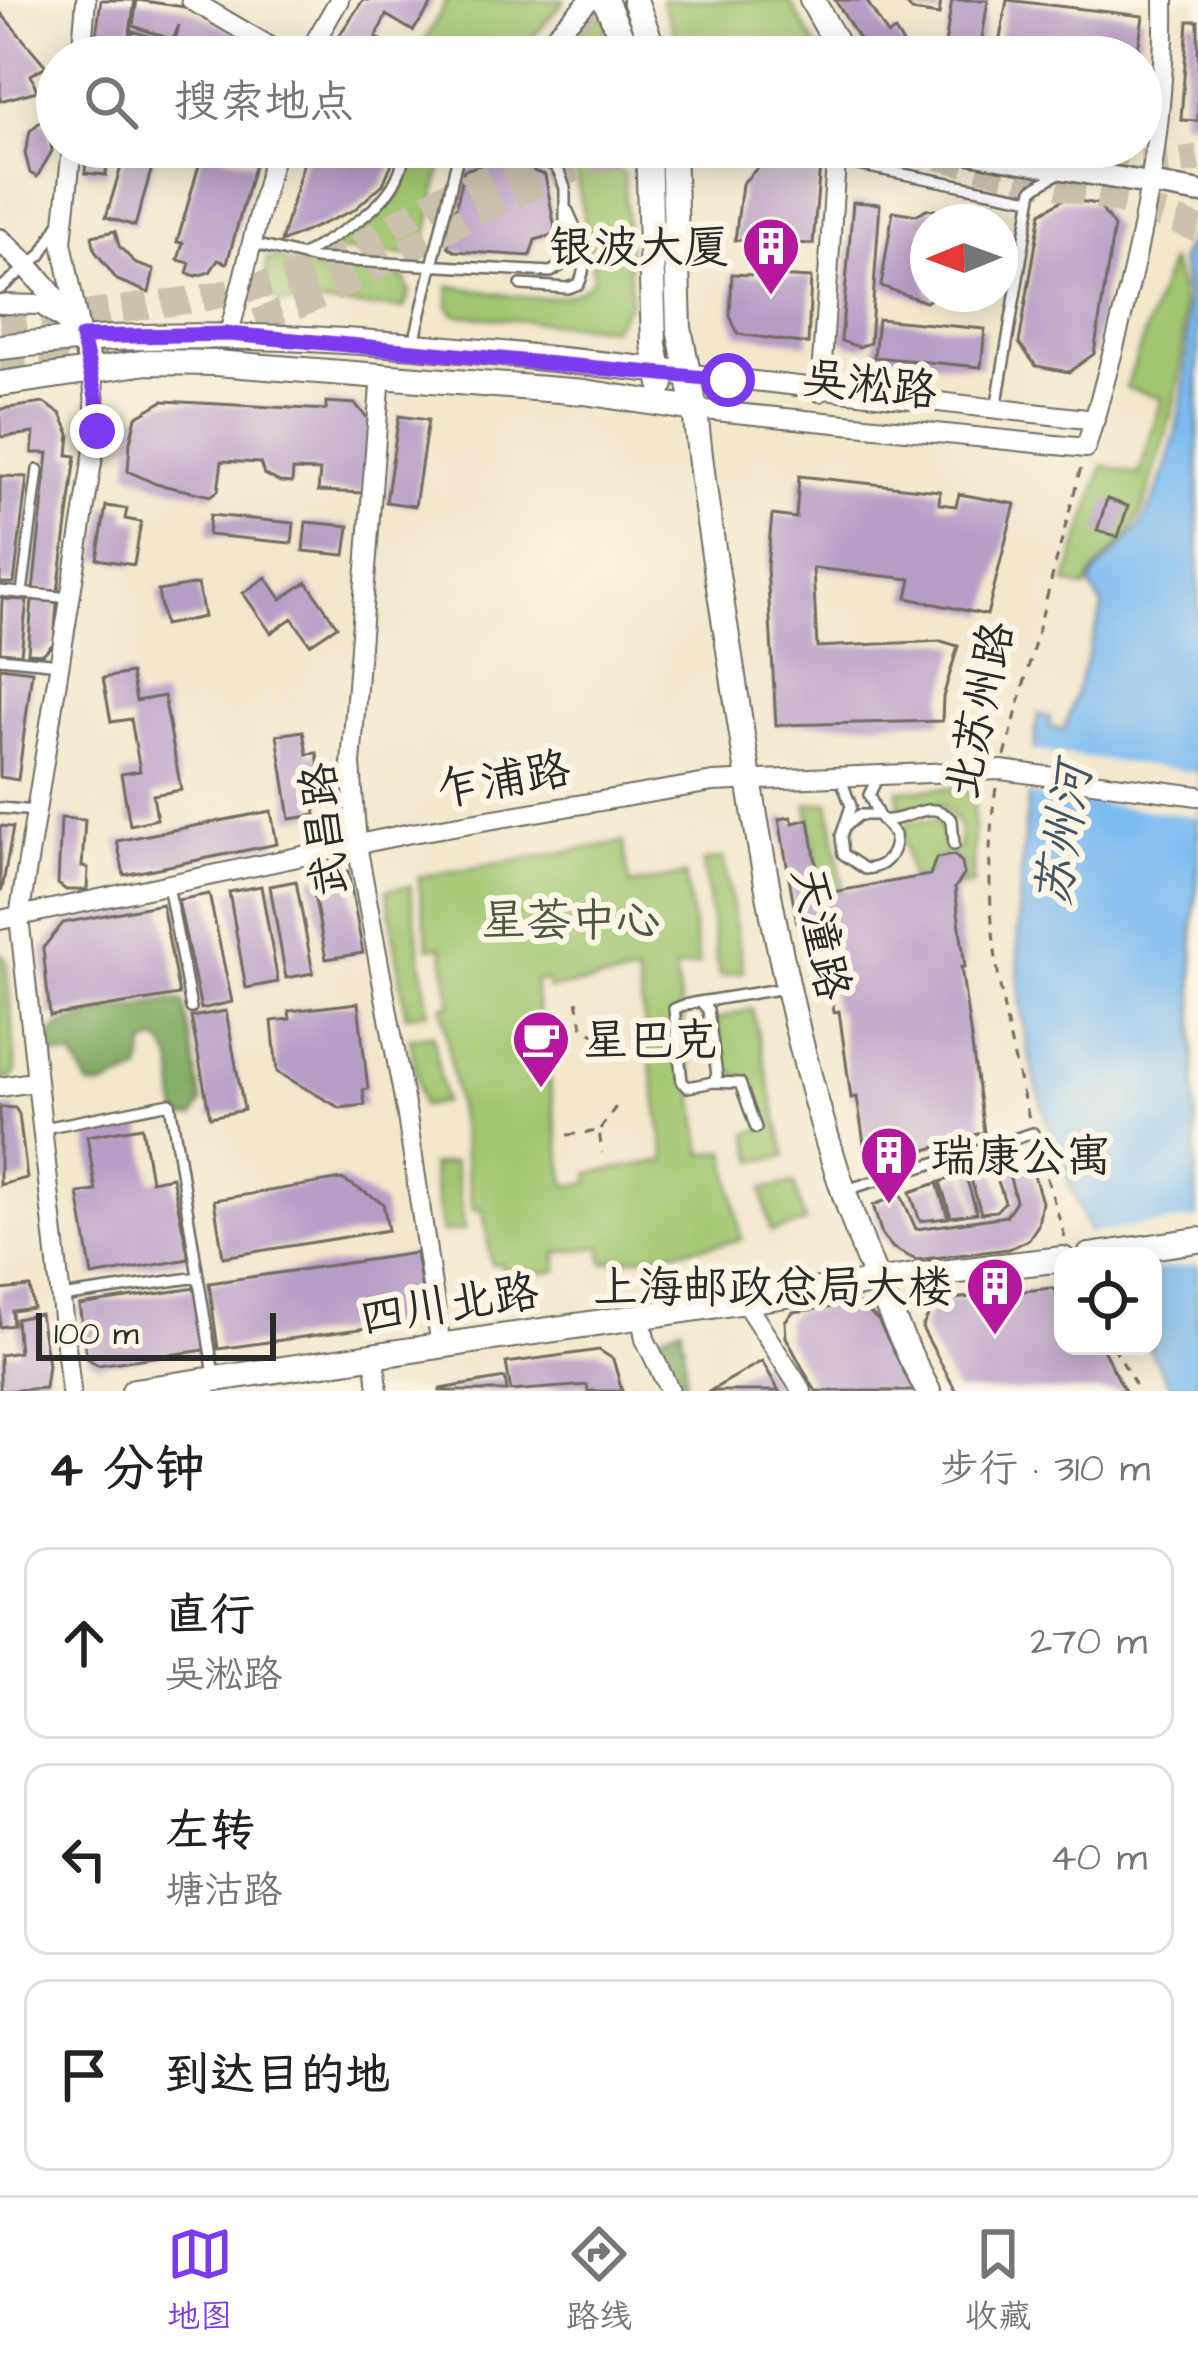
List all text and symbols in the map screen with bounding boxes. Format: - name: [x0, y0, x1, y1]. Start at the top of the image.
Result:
- search box: [36, 36, 1162, 168]
- icon: search: [78, 69, 144, 135]
- text: 搜索地点: [174, 72, 354, 134]
- north arrow: [910, 204, 1018, 312]
- building icon: 银波大厦: [740, 215, 802, 297]
- place label: 银波大厦: [549, 218, 729, 280]
- street label: 吴淞路: [799, 348, 940, 424]
- route start: [701, 353, 755, 407]
- route end: [70, 404, 124, 458]
- street label: 北苏州路: [932, 616, 1030, 805]
- street label: 乍浦路: [432, 739, 575, 823]
- water label: 苏州河: [1021, 751, 1110, 911]
- street label: 武昌路: [288, 759, 364, 900]
- street label: 天潼路: [775, 861, 863, 1006]
- park label: 星荟中心: [481, 891, 661, 953]
- cafe icon: 星巴克: [510, 1008, 572, 1090]
- place label: 星巴克: [583, 1011, 718, 1073]
- building icon: 瑞康公寓: [858, 1124, 920, 1206]
- place label: 瑞康公寓: [931, 1127, 1111, 1189]
- map controls: [1054, 1247, 1162, 1355]
- button: locate: [1054, 1247, 1162, 1355]
- building icon: 上海邮政总局大楼: [964, 1255, 1026, 1337]
- place label: 上海邮政总局大楼: [593, 1258, 953, 1320]
- street label: 四川北路: [356, 1261, 543, 1351]
- scale bar: [36, 1307, 276, 1360]
- text: 100 m: [54, 1311, 139, 1357]
- text: 4 分钟: [48, 1435, 205, 1506]
- text: 步行 · 310 m: [940, 1443, 1150, 1497]
- text: 直行: [165, 1585, 255, 1647]
- icon: ahead: [51, 1610, 117, 1676]
- text: 270 m: [1030, 1616, 1147, 1670]
- text: 吴淞路: [165, 1649, 282, 1703]
- text: 左转: [165, 1801, 255, 1863]
- icon: left: [51, 1826, 117, 1892]
- text: 40 m: [1050, 1832, 1147, 1886]
- text: 塘沽路: [165, 1865, 282, 1919]
- icon: arrive: [51, 2042, 117, 2108]
- text: 到达目的地: [165, 2045, 390, 2107]
- tab: 地图: [167, 2221, 233, 2340]
- tab: 路线: [566, 2221, 632, 2340]
- tab: 收藏: [965, 2221, 1031, 2340]

